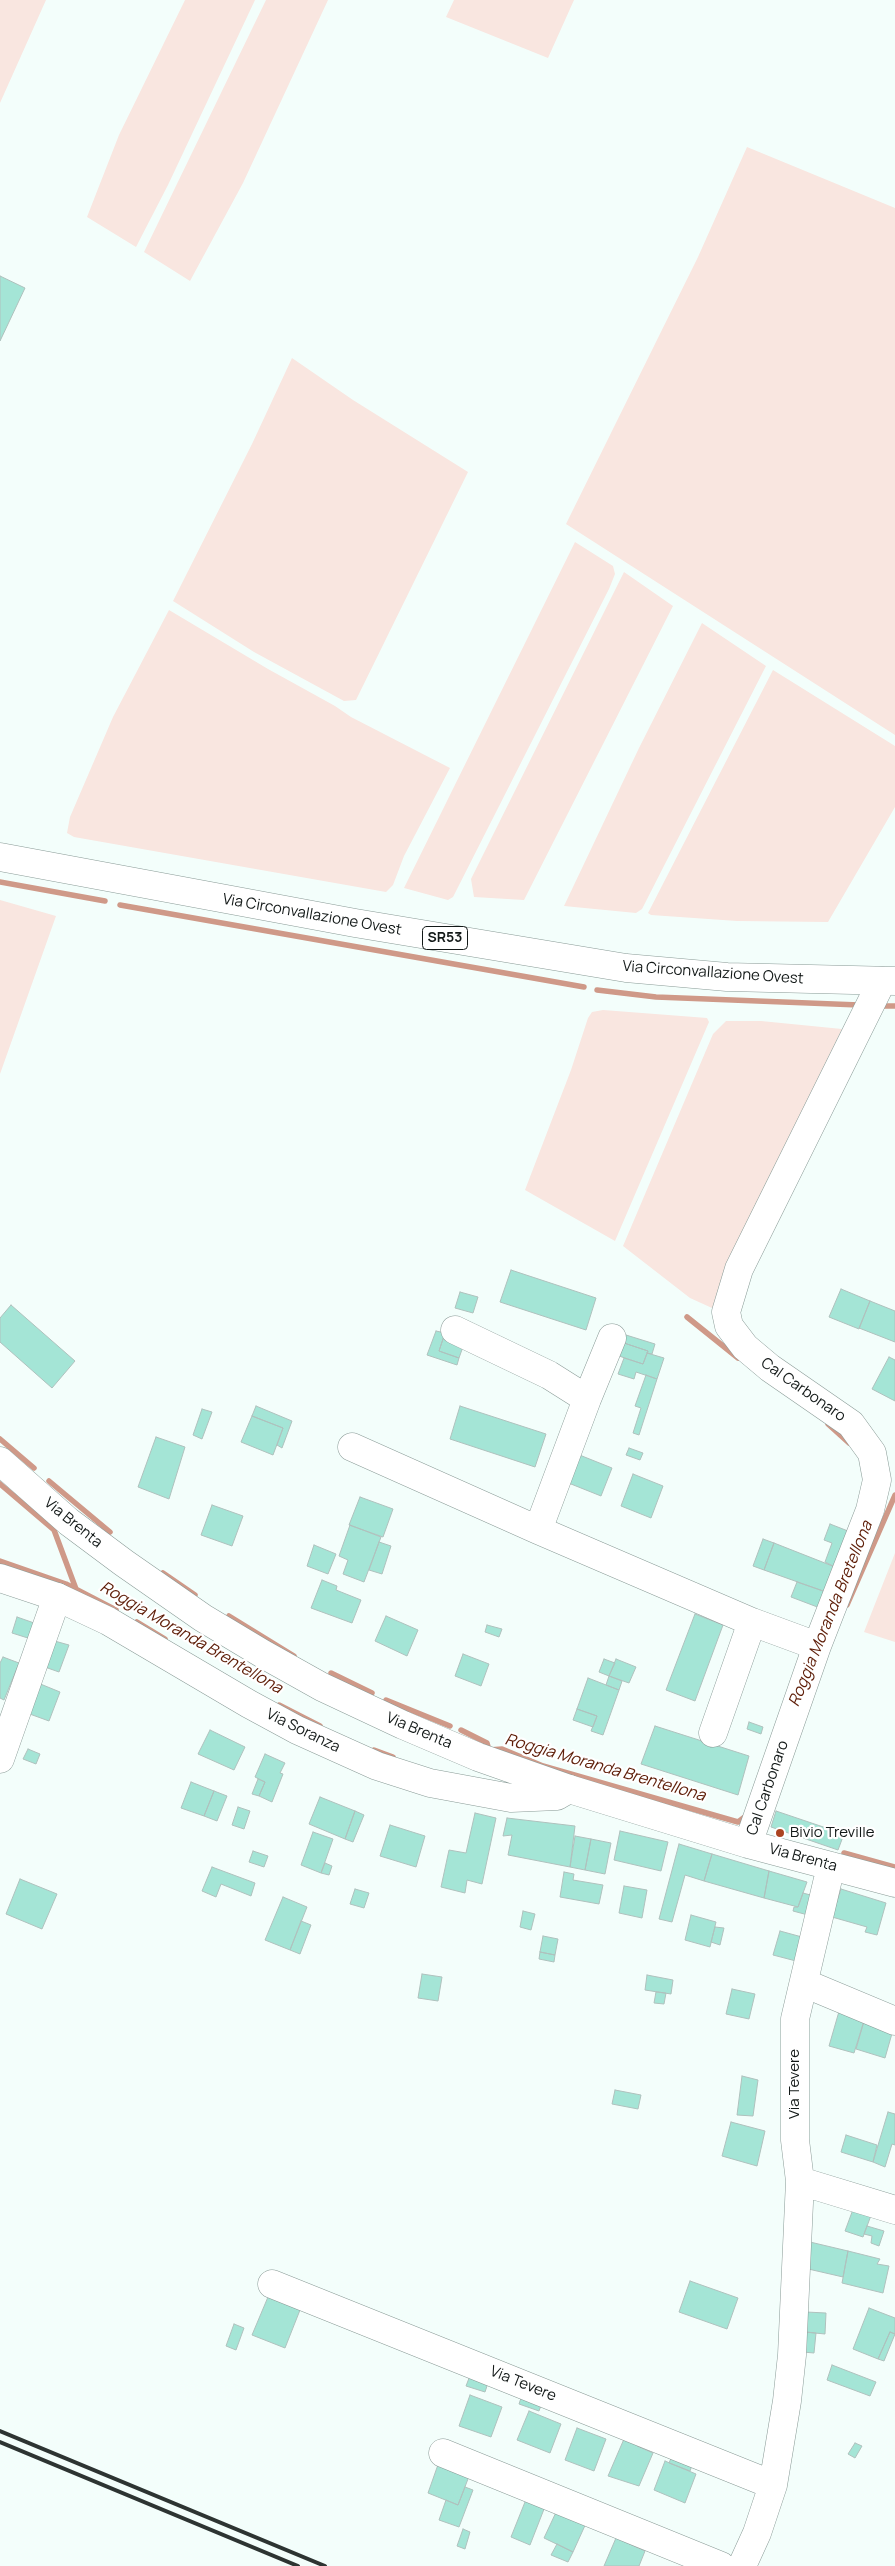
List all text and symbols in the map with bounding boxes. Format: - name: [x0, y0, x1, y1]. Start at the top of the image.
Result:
- street label: Via Circonvallazione Ovest: [221, 890, 403, 940]
- road number: SR53: [422, 926, 468, 950]
- street label: Via Circonvallazione Ovest: [622, 958, 804, 988]
- street label: Cal Carbonaro: [757, 1354, 849, 1426]
- street label: Via Brenta: [40, 1494, 106, 1552]
- water label: Roggia Moranda Bretellona: [785, 1519, 877, 1709]
- water label: Roggia Moranda Brentellona: [96, 1578, 286, 1698]
- street label: Via Soranza: [263, 1705, 343, 1757]
- street label: Via Brenta: [383, 1709, 455, 1753]
- water label: Roggia Moranda Brentellona: [503, 1730, 707, 1806]
- street label: Cal Carbonaro: [743, 1738, 793, 1838]
- place label: Bivio Treville: [790, 1824, 875, 1842]
- marker: Bivio Treville: [774, 1827, 786, 1839]
- street label: Via Brenta: [767, 1840, 839, 1876]
- street label: Via Tevere: [786, 2049, 804, 2119]
- street label: Via Tevere: [487, 2363, 559, 2405]

